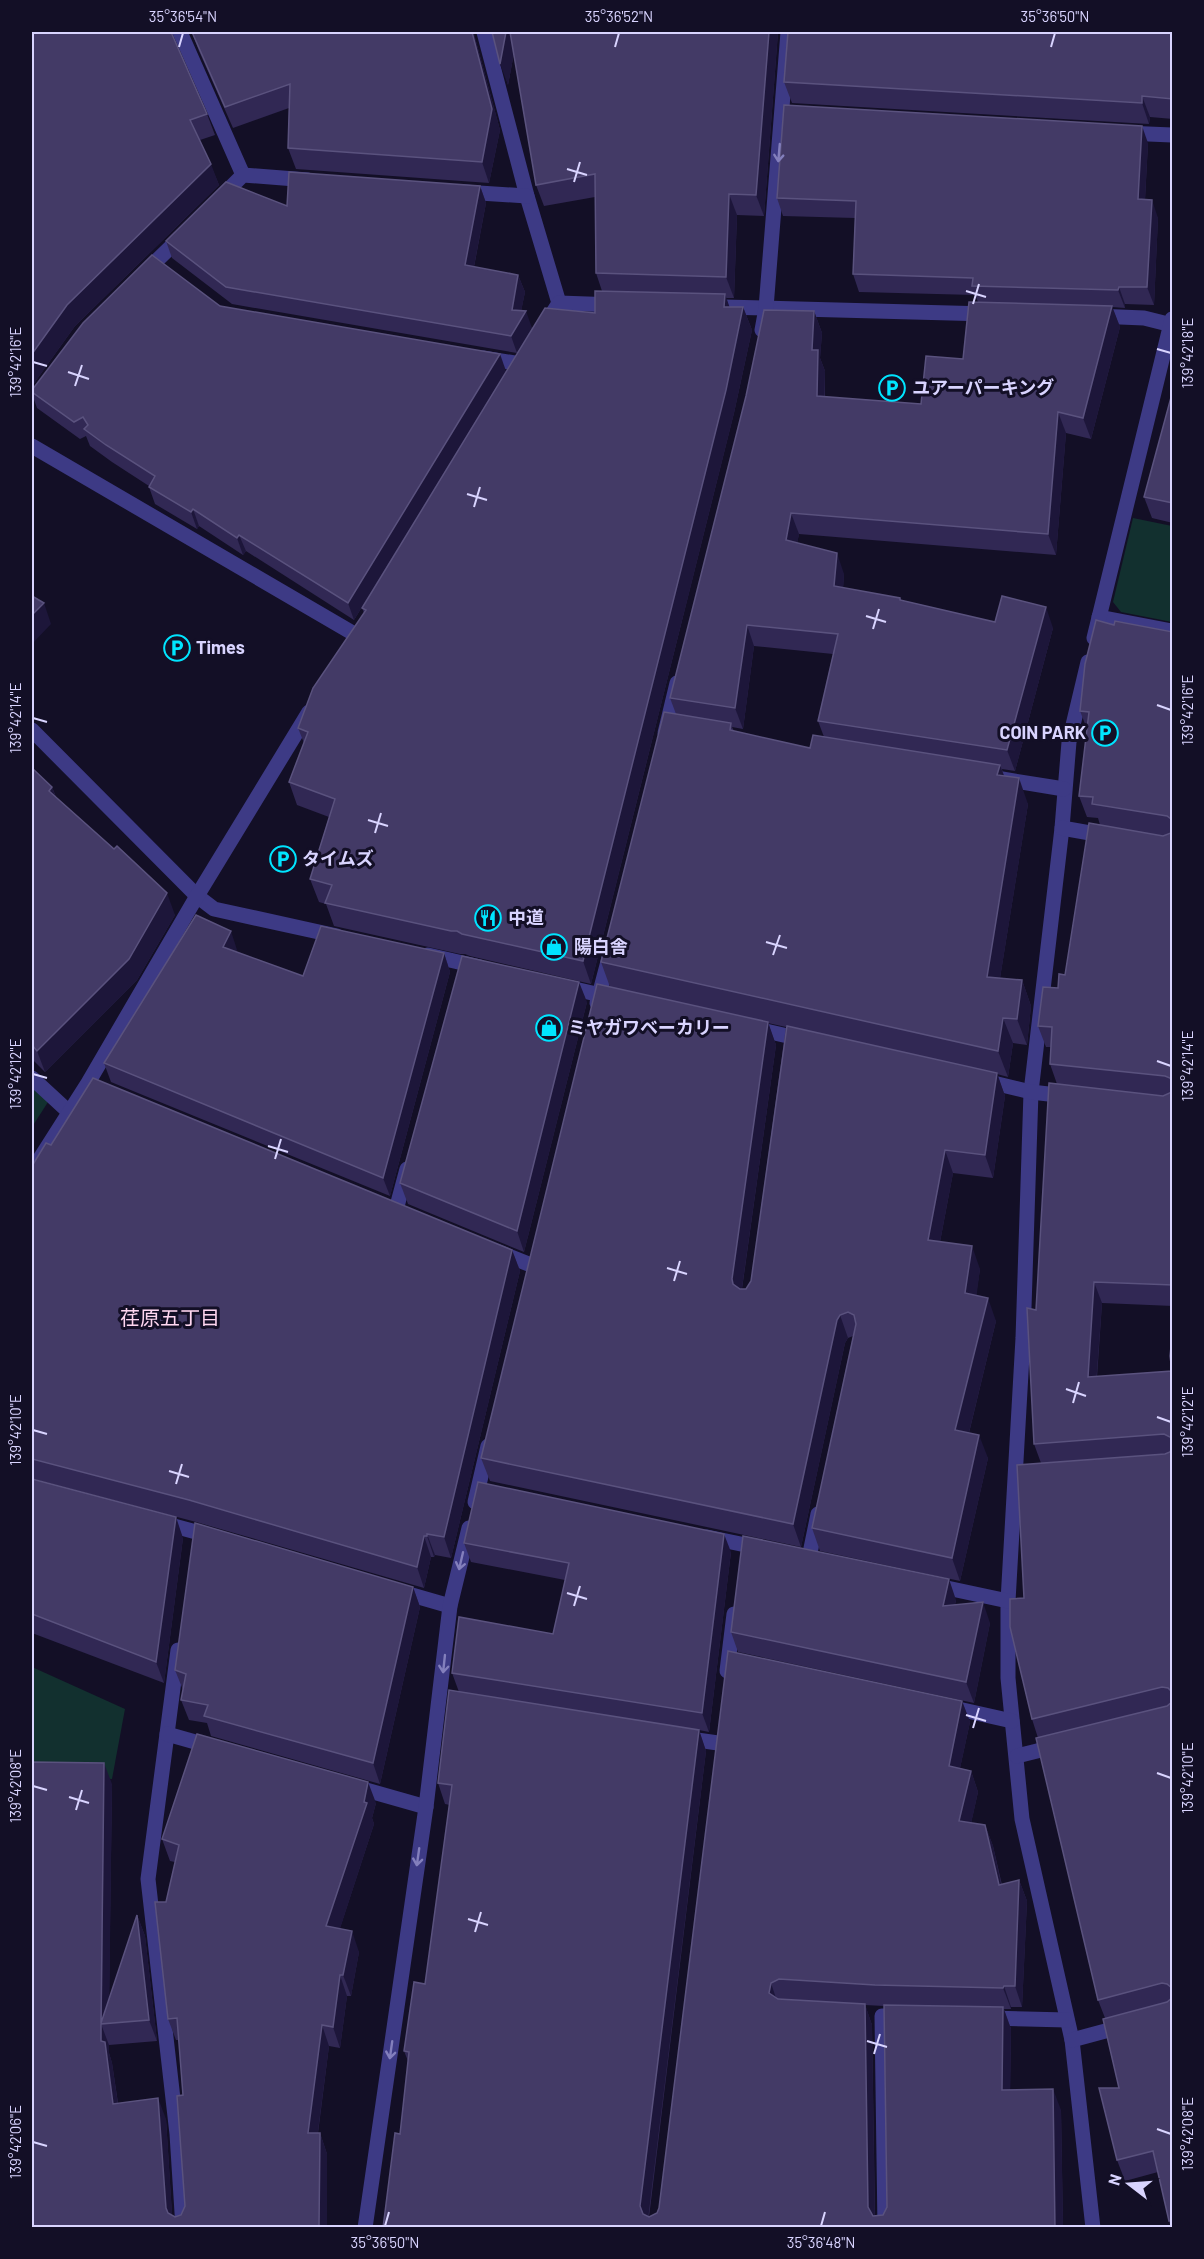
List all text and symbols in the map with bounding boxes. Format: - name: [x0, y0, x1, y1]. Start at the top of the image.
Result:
- text: 35°36'54"N: [149, 7, 217, 25]
- text: 35°36'52"N: [585, 7, 653, 25]
- text: 35°36'50"N: [1021, 7, 1089, 25]
- one-way arrow: [773, 142, 784, 162]
- text: 139°42'18"E: [1178, 318, 1196, 388]
- text: 139°42'16"E: [6, 327, 24, 397]
- parking icon: ユアーパーキング: [877, 373, 907, 403]
- place label: ユアーパーキング: [912, 376, 1054, 398]
- parking icon: Times: [162, 633, 192, 663]
- place label: Times: [196, 636, 245, 658]
- text: 139°42'16"E: [1178, 675, 1196, 745]
- text: 139°42'14"E: [6, 682, 24, 754]
- parking icon: COIN PARK: [1090, 718, 1120, 748]
- place label: COIN PARK: [999, 721, 1086, 743]
- parking icon: タイムズ: [268, 844, 298, 874]
- place label: タイムズ: [302, 847, 374, 869]
- restaurant icon: 中道: [473, 903, 503, 933]
- place label: 中道: [508, 906, 544, 928]
- shop icon: 陽白舎: [539, 932, 569, 962]
- place label: 陽白舎: [574, 935, 628, 957]
- shop icon: ミヤガワベーカリー: [534, 1013, 564, 1043]
- place label: ミヤガワベーカリー: [568, 1016, 730, 1038]
- text: 139°42'14"E: [1178, 1030, 1196, 1102]
- text: 139°42'12"E: [6, 1038, 24, 1110]
- district label: 荏原五丁目: [120, 1305, 220, 1329]
- text: 139°42'12"E: [1178, 1386, 1196, 1458]
- text: 139°42'10"E: [6, 1394, 24, 1466]
- one-way arrow: [454, 1552, 466, 1571]
- one-way arrow: [438, 1654, 449, 1673]
- text: 139°42'10"E: [1178, 1742, 1196, 1814]
- text: 139°42'08"E: [6, 1749, 24, 1823]
- one-way arrow: [413, 1847, 424, 1867]
- one-way arrow: [385, 2040, 396, 2060]
- text: 139°42'08"E: [1178, 2097, 1196, 2171]
- text: 139°42'06"E: [6, 2105, 24, 2179]
- north arrow: [1099, 2154, 1159, 2214]
- text: N: [1104, 2172, 1125, 2187]
- text: 35°36'50"N: [351, 2233, 419, 2251]
- text: 35°36'48"N: [787, 2233, 855, 2251]

